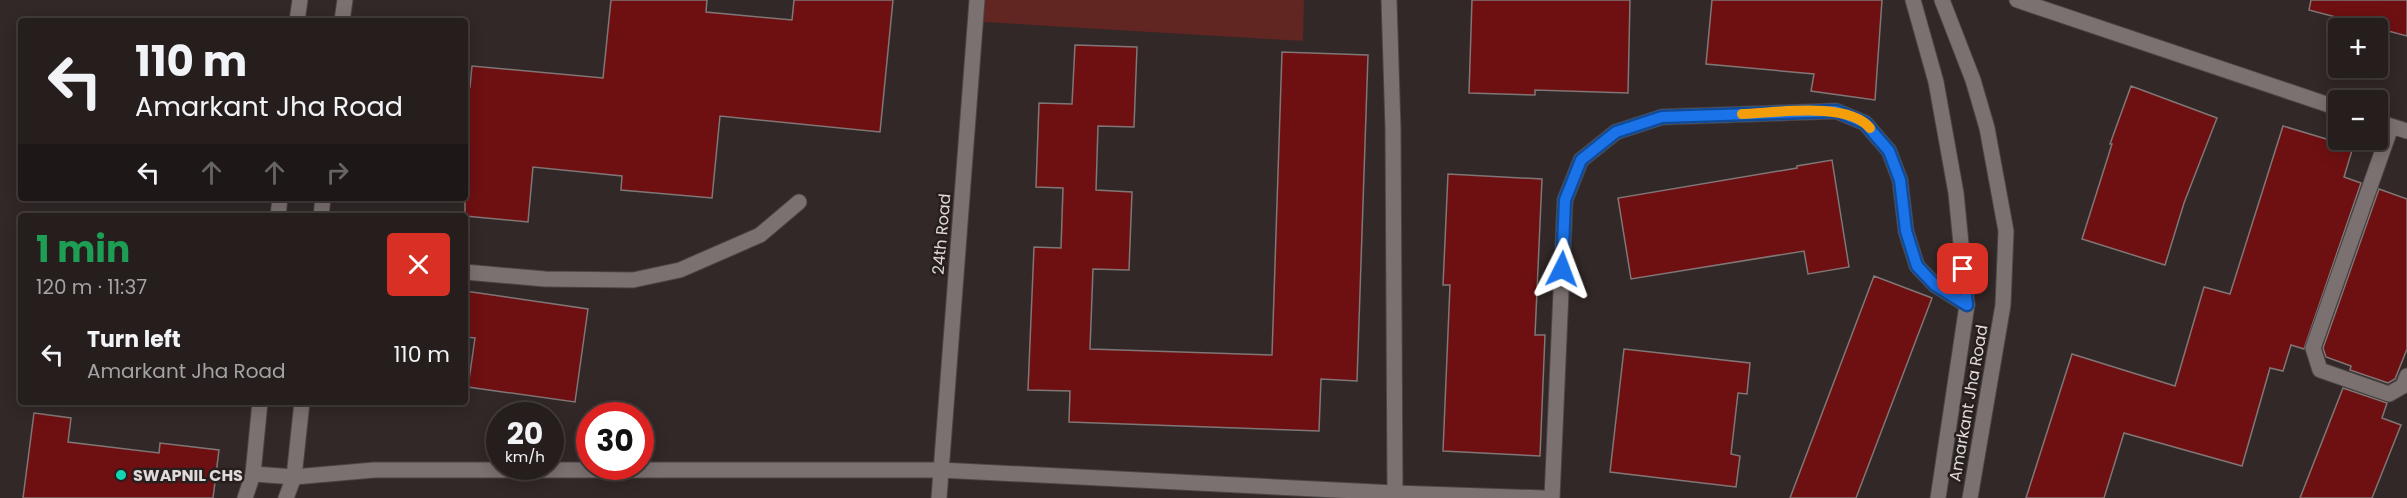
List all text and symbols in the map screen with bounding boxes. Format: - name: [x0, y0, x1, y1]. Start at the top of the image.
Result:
- map controls: [2328, 18, 2388, 150]
- button: +: [2328, 18, 2388, 78]
- text: 110 m: [135, 32, 247, 91]
- icon: left: [36, 42, 114, 120]
- text: Amarkant Jha Road: [135, 88, 403, 125]
- button: −: [2328, 90, 2388, 150]
- icon: left: [132, 156, 165, 189]
- icon: ahead: [195, 156, 228, 189]
- icon: ahead: [258, 156, 291, 189]
- icon: right: [321, 156, 354, 189]
- street label: 24th Road: [927, 193, 956, 275]
- text: 1 min: [36, 224, 130, 275]
- button: close: [387, 233, 450, 296]
- position arrow: [1530, 237, 1594, 301]
- pin: [1937, 243, 1988, 294]
- icon: arrive: [1946, 252, 1979, 285]
- text: 120 m · 11:37: [36, 273, 147, 301]
- street label: Amarkant Jha Road: [1943, 323, 1994, 483]
- text: Turn left: [87, 324, 181, 355]
- icon: left: [36, 338, 69, 371]
- text: 110 m: [394, 339, 450, 370]
- text: Amarkant Jha Road: [87, 357, 286, 385]
- speed limit sign: 30: [576, 402, 654, 480]
- text: 20: [507, 412, 543, 455]
- text: km/h: [505, 446, 545, 467]
- place label: SWAPNIL CHS: [133, 464, 243, 487]
- marker: SWAPNIL CHS: [114, 468, 128, 482]

